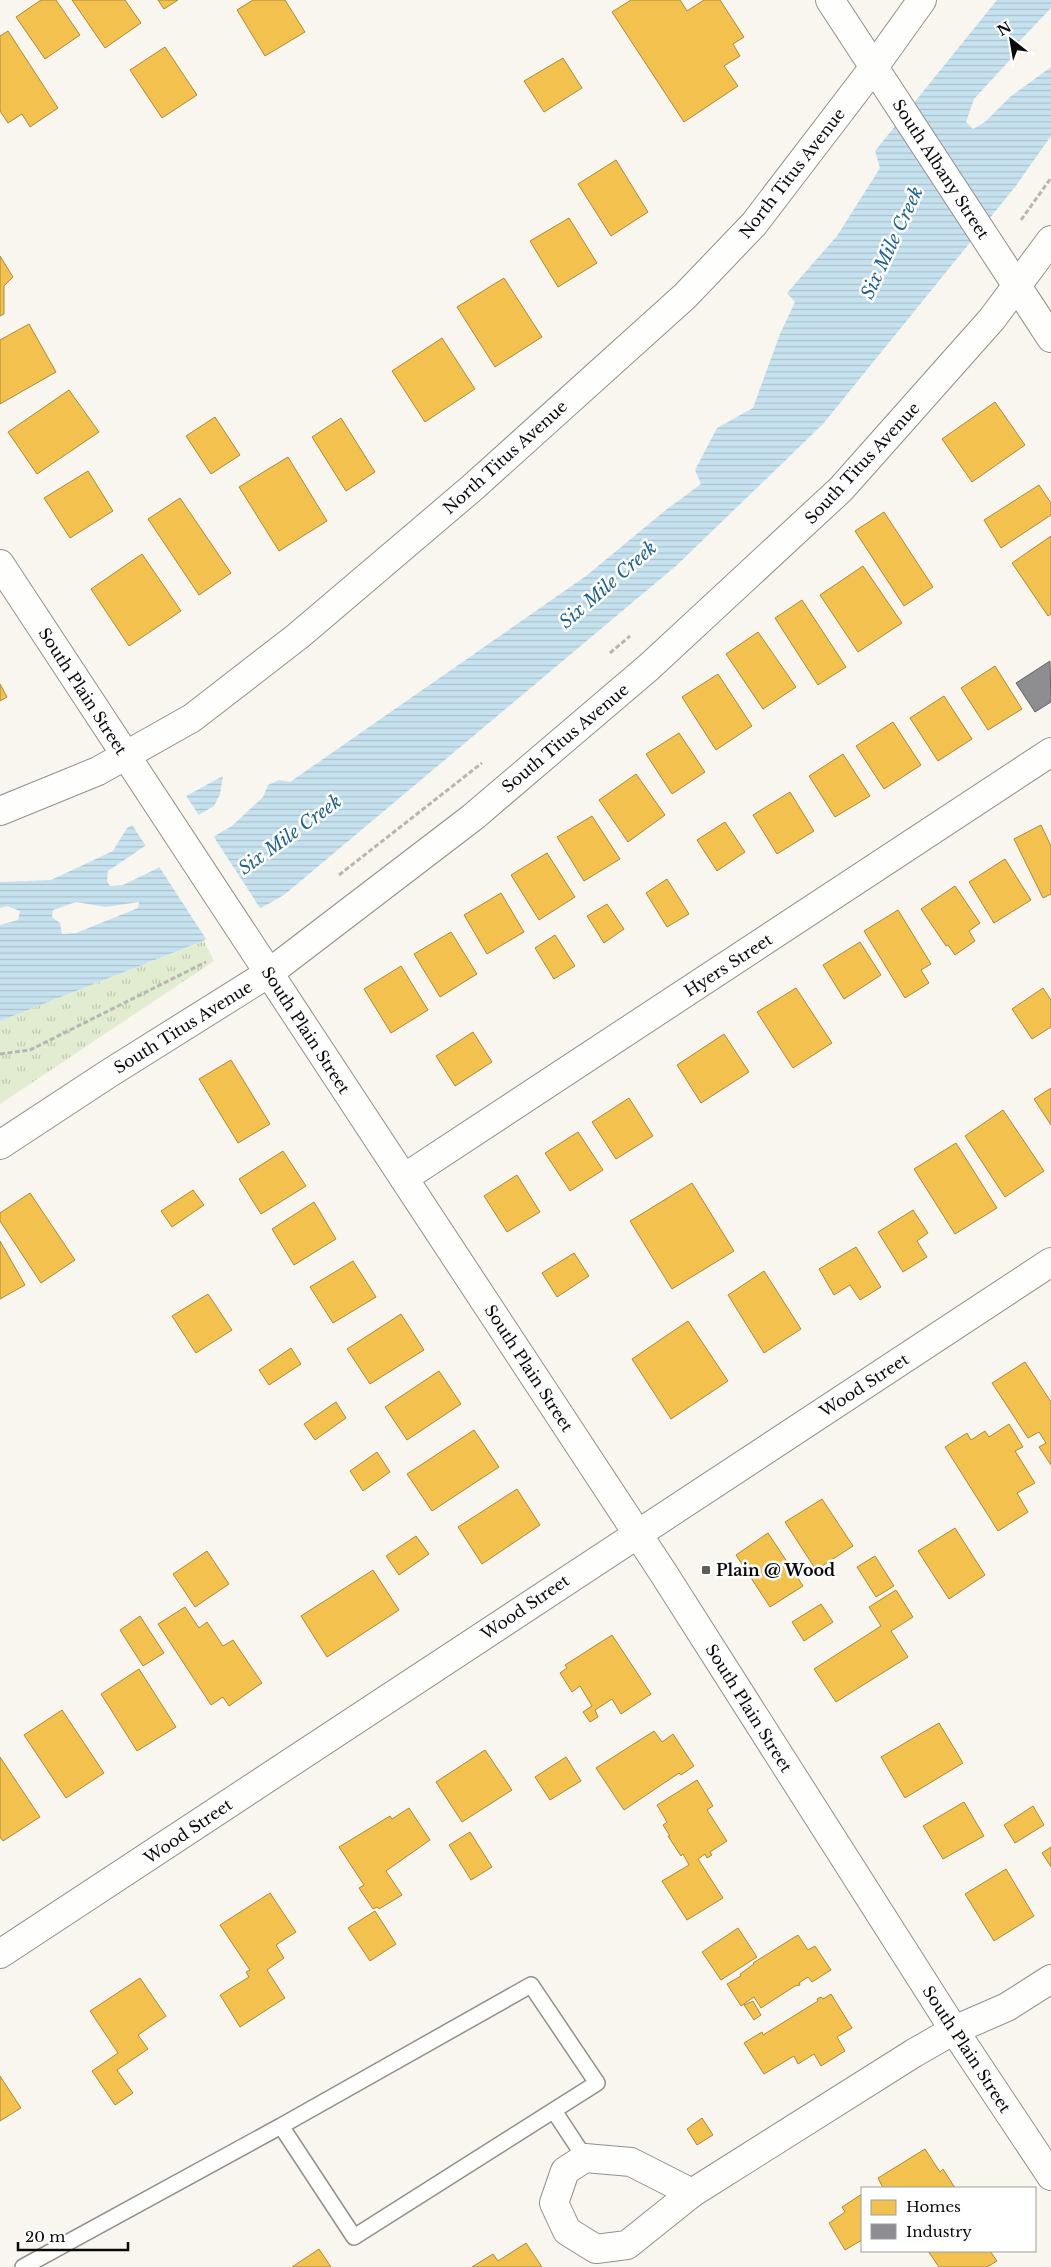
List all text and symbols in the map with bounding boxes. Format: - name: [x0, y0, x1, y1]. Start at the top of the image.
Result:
- north arrow: [986, 15, 1036, 65]
- text: N: [994, 18, 1015, 40]
- street label: South Albany Street: [888, 95, 994, 243]
- street label: North Titus Avenue: [735, 104, 849, 242]
- water label: Six Mile Creek: [856, 183, 928, 303]
- street label: North Titus Avenue: [439, 396, 571, 518]
- street label: South Titus Avenue: [800, 398, 924, 528]
- water label: Six Mile Creek: [555, 537, 661, 633]
- street label: South Plain Street: [34, 624, 132, 758]
- street label: South Titus Avenue: [498, 679, 632, 797]
- water label: Six Mile Creek: [234, 790, 346, 880]
- street label: Hyers Street: [680, 929, 776, 1001]
- street label: South Plain Street: [257, 963, 355, 1097]
- street label: South Titus Avenue: [110, 976, 256, 1078]
- street label: South Plain Street: [480, 1301, 578, 1435]
- street label: Wood Street: [815, 1349, 912, 1422]
- place label: Plain @ Wood: [716, 1560, 835, 1580]
- marker: Plain @ Wood: [700, 1564, 712, 1576]
- street label: Wood Street: [476, 1570, 573, 1644]
- street label: South Plain Street: [701, 1640, 797, 1776]
- street label: Wood Street: [139, 1794, 236, 1868]
- street label: South Plain Street: [918, 1982, 1016, 2116]
- legend: [861, 2187, 1036, 2252]
- text: Homes: [906, 2197, 961, 2216]
- scale bar: [18, 2220, 128, 2252]
- text: Industry: [906, 2222, 972, 2241]
- text: 20 m: [25, 2227, 65, 2246]

